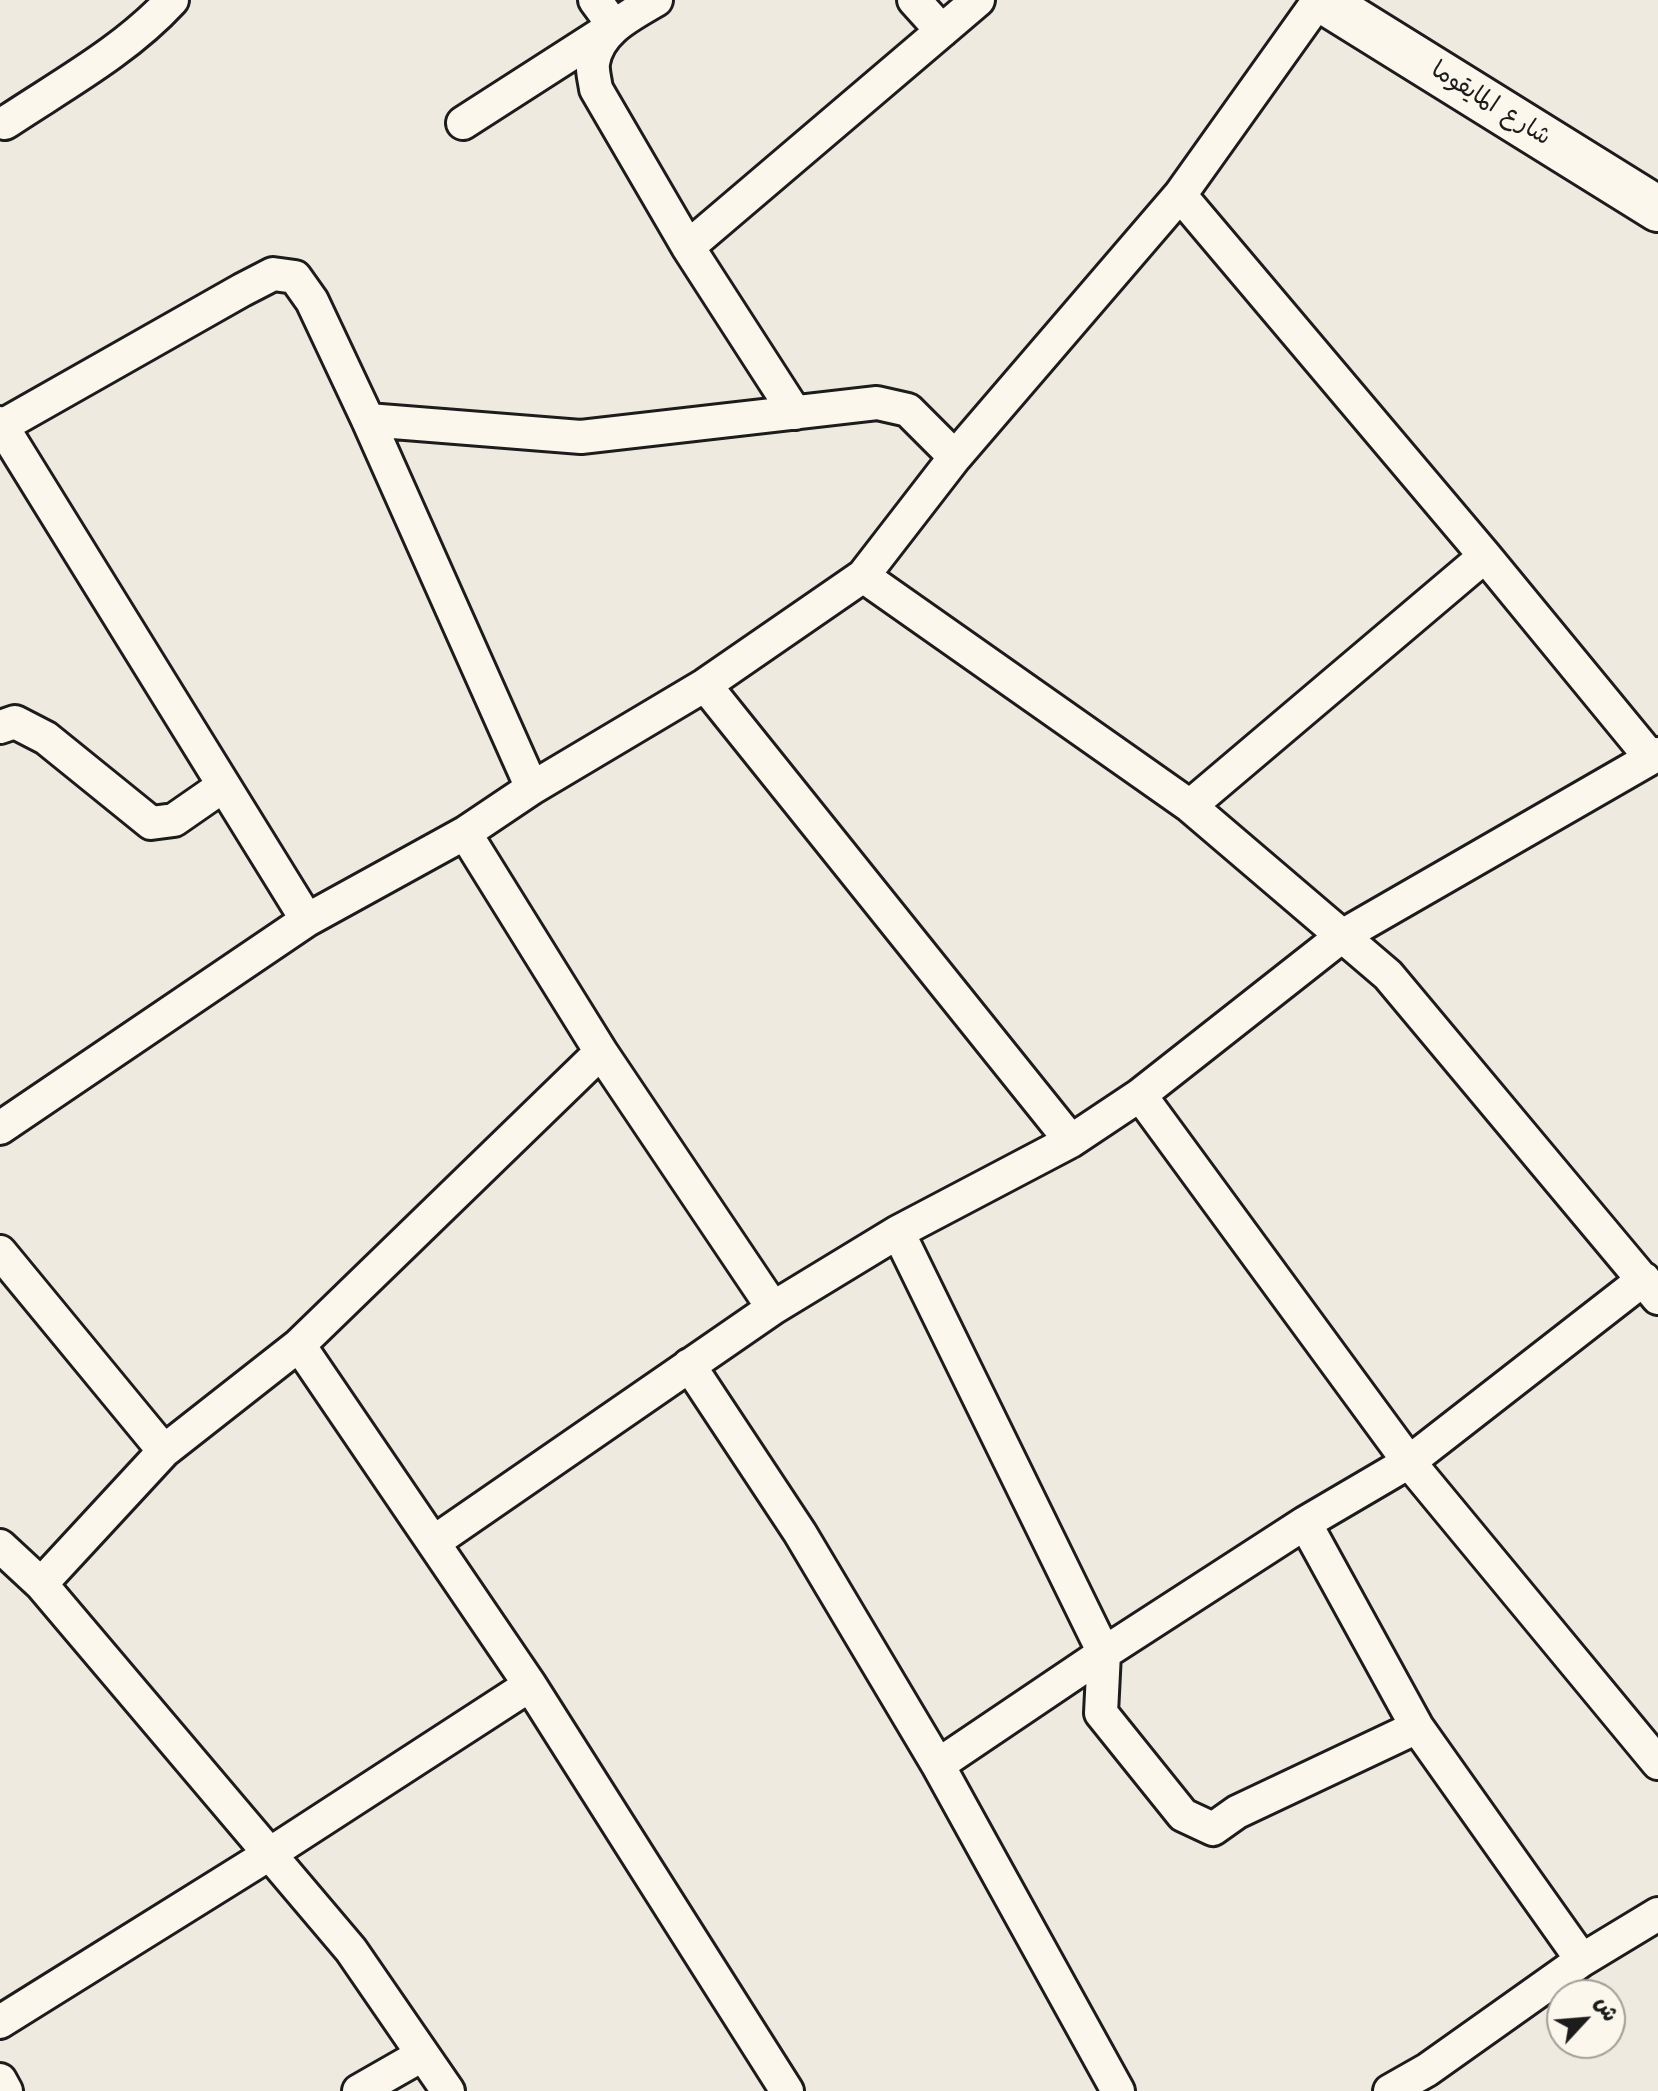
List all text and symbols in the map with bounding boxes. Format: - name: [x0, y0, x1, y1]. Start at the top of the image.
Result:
- street label: شارع المايقوما: [1425, 57, 1555, 153]
- north arrow: [1546, 1979, 1626, 2059]
- text: ش: [1587, 1991, 1625, 2027]

